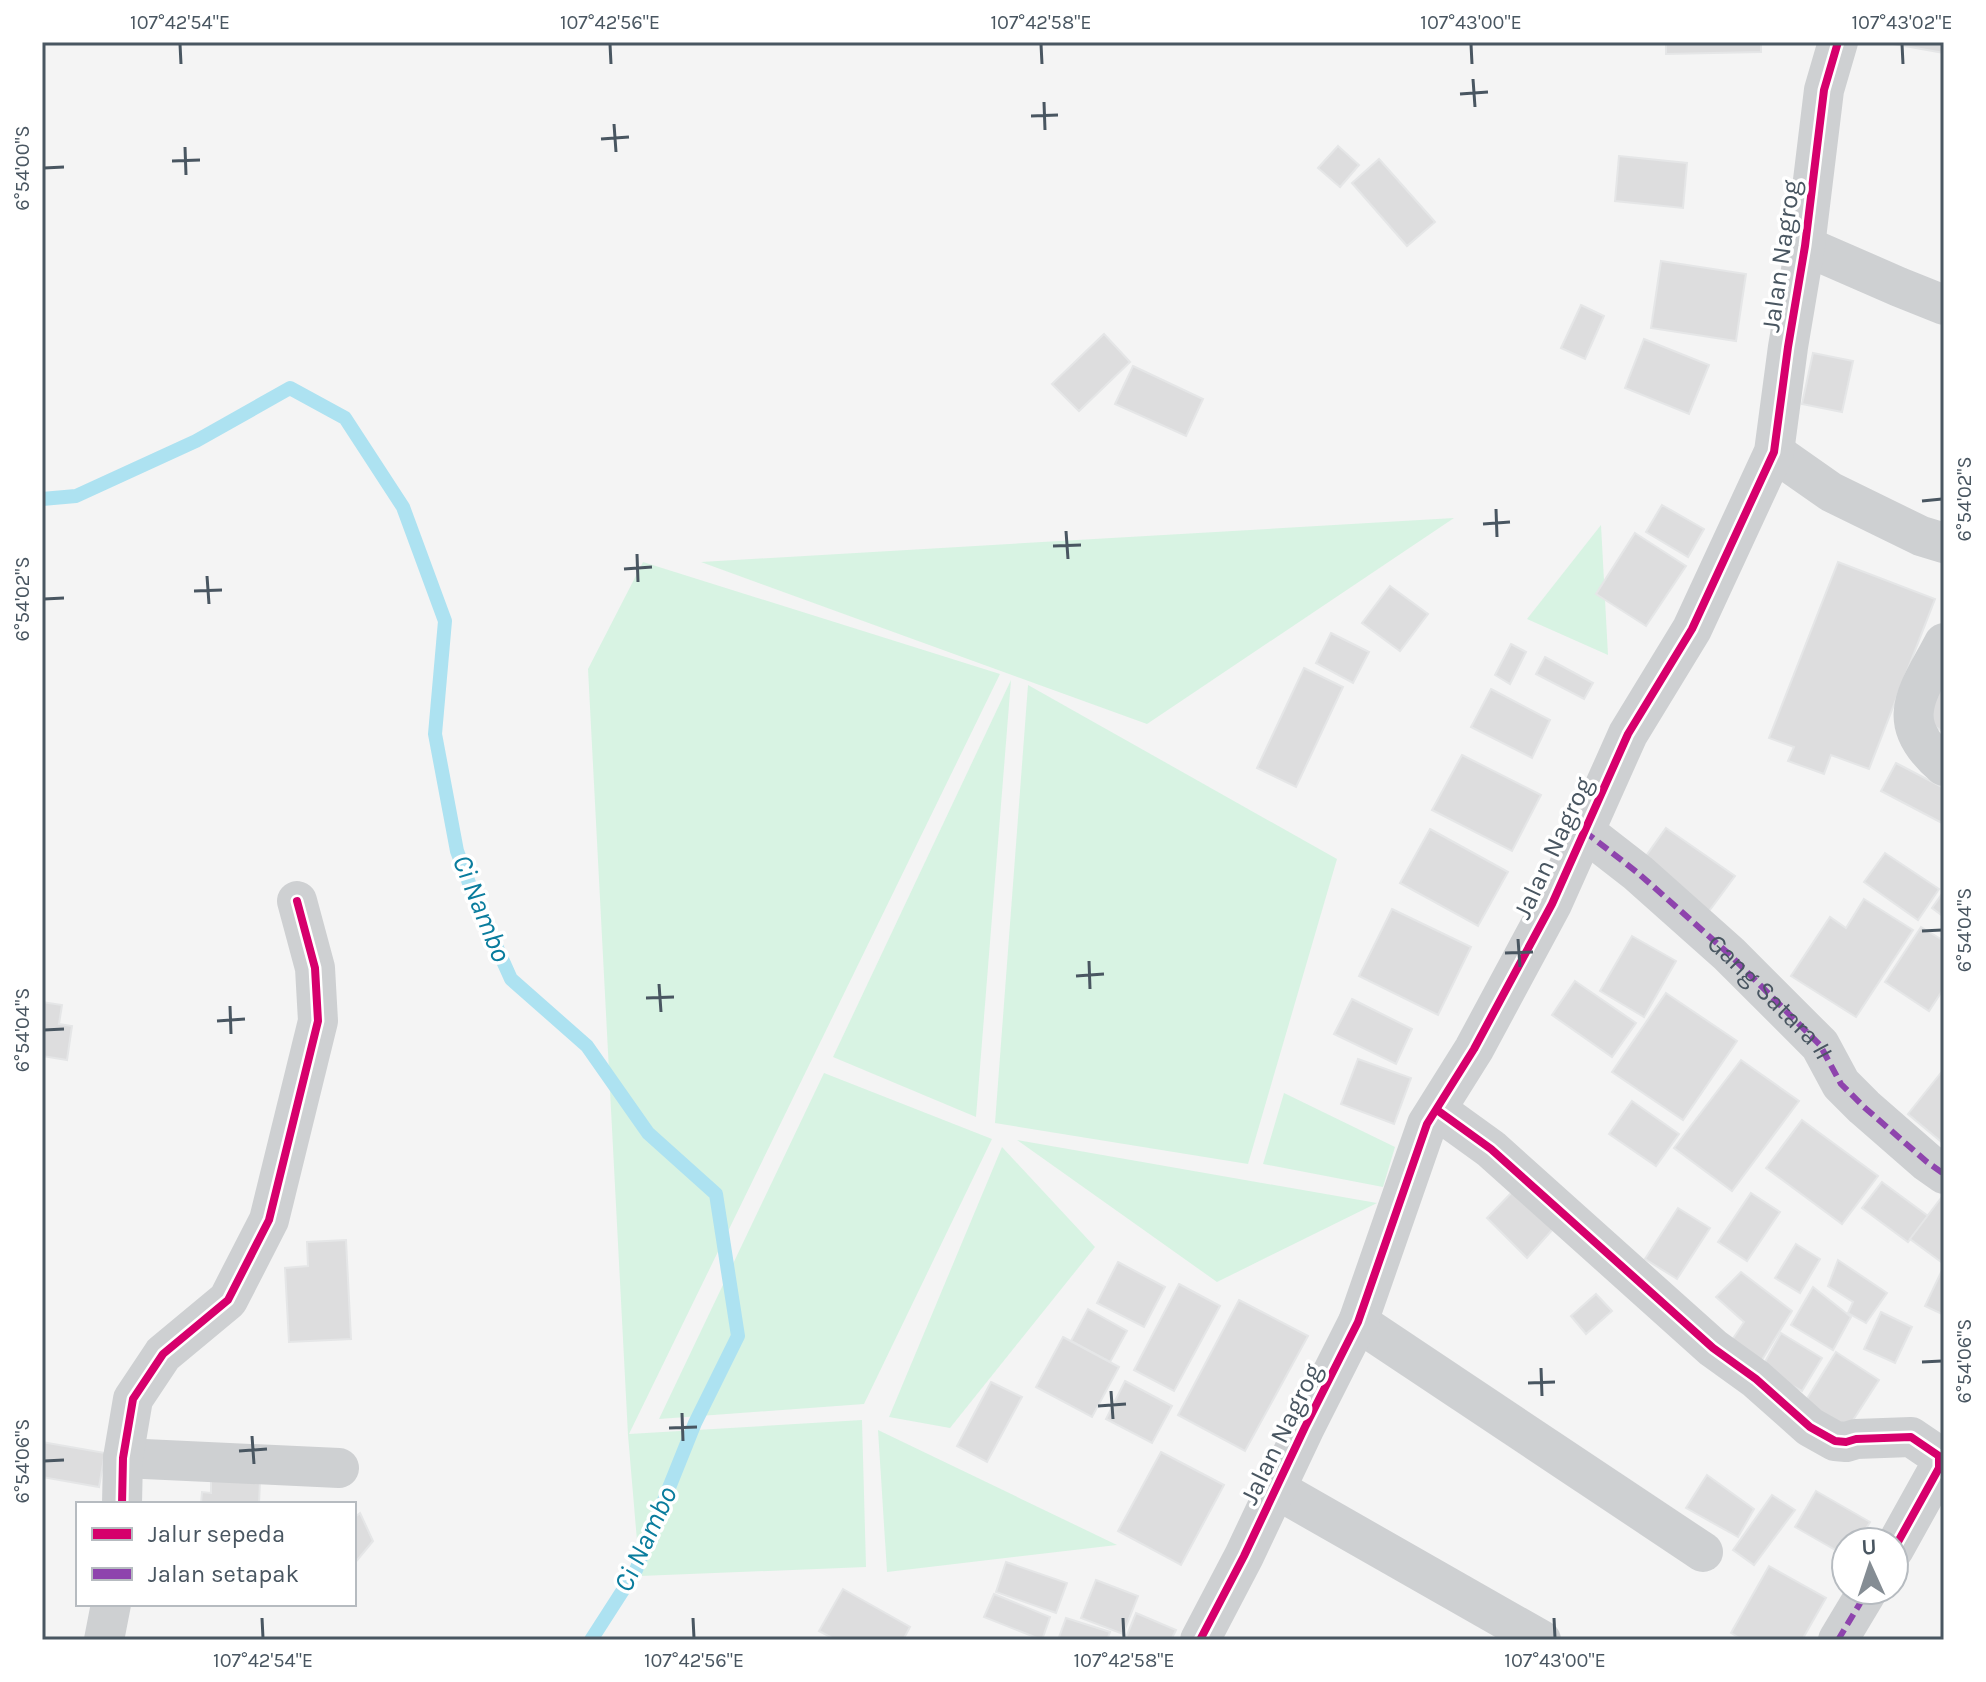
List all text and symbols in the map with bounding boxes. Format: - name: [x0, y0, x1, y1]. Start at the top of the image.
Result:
- text: 107°42'54"E: [130, 11, 230, 34]
- text: 107°42'56"E: [560, 11, 660, 34]
- text: 107°42'58"E: [990, 11, 1092, 34]
- text: 107°43'00"E: [1420, 11, 1522, 34]
- text: 107°43'02"E: [1851, 11, 1953, 34]
- text: 6°54'00"S: [11, 125, 34, 211]
- street label: Jalan Nagrog: [1755, 178, 1807, 334]
- text: 6°54'02"S: [1953, 456, 1976, 542]
- text: 6°54'02"S: [11, 556, 34, 642]
- street label: Jalan Nagrog: [1507, 772, 1600, 924]
- water label: Ci Nambo: [446, 850, 518, 967]
- text: 6°54'04"S: [1953, 888, 1976, 972]
- street label: Gang Satara II: [1701, 927, 1840, 1065]
- text: 6°54'04"S: [11, 988, 34, 1072]
- text: 6°54'06"S: [1953, 1319, 1976, 1403]
- street label: Jalan Nagrog: [1233, 1358, 1329, 1510]
- text: 6°54'06"S: [11, 1419, 34, 1503]
- water label: Ci Nambo: [606, 1481, 684, 1597]
- legend: [76, 1502, 356, 1606]
- text: Jalur sepeda: [148, 1520, 285, 1548]
- north arrow: [1830, 1526, 1910, 1606]
- text: U: [1861, 1534, 1877, 1560]
- text: Jalan setapak: [148, 1560, 299, 1588]
- text: 107°42'54"E: [213, 1649, 313, 1672]
- text: 107°42'56"E: [644, 1649, 744, 1672]
- text: 107°42'58"E: [1073, 1649, 1175, 1672]
- text: 107°43'00"E: [1504, 1649, 1606, 1672]

